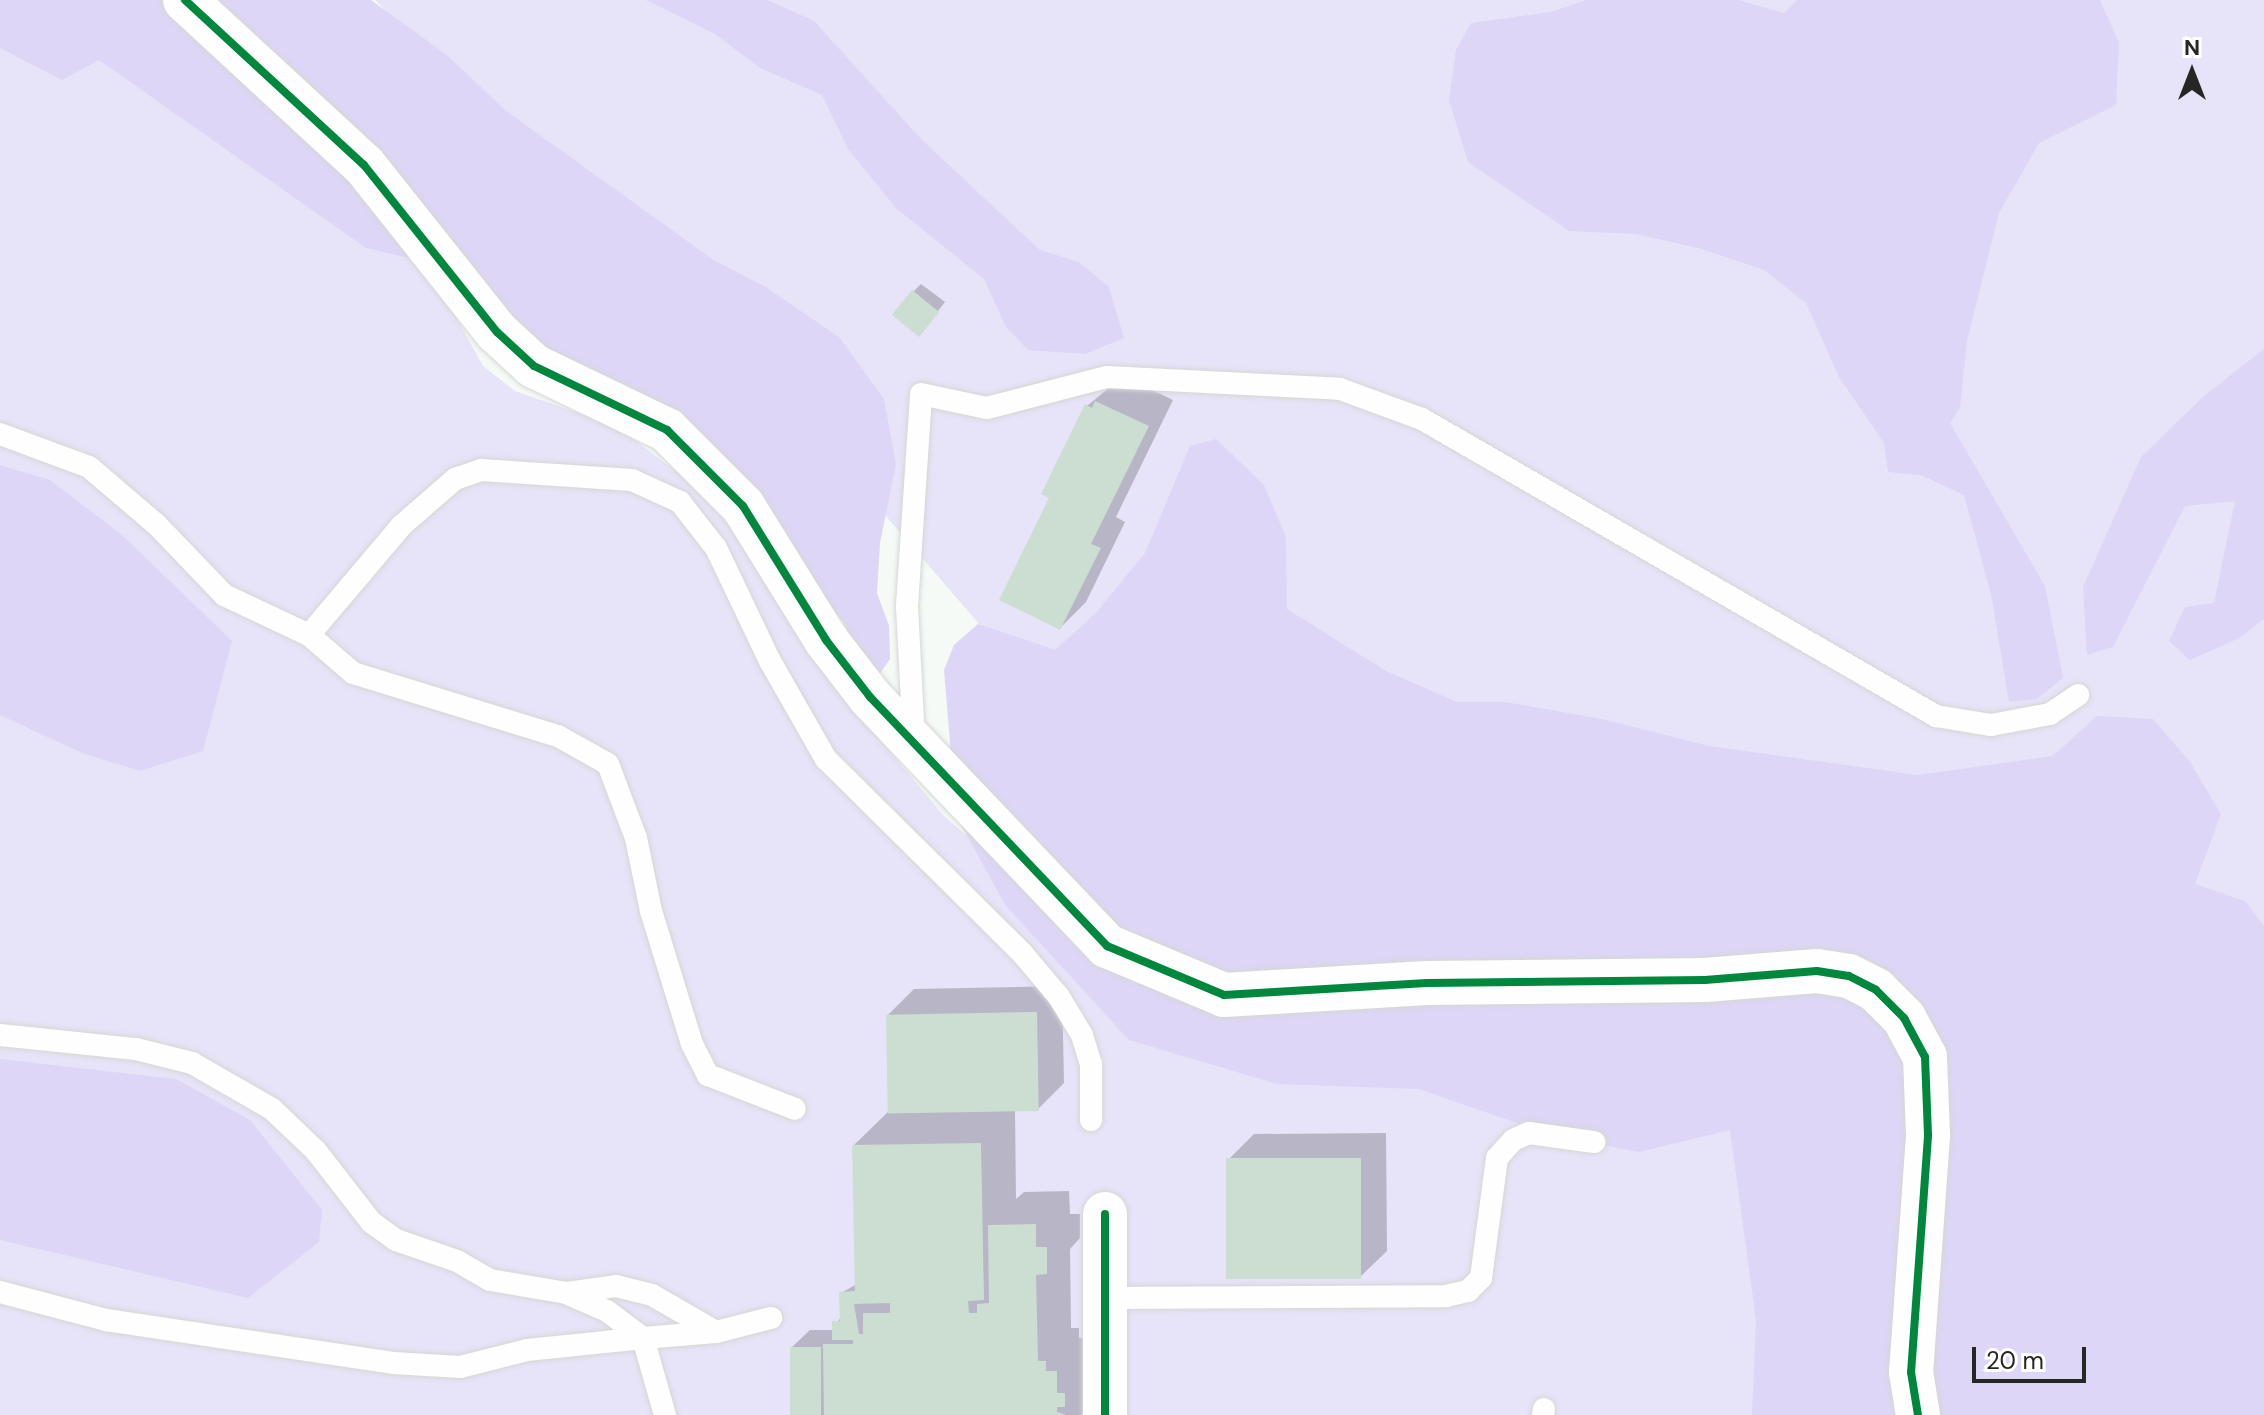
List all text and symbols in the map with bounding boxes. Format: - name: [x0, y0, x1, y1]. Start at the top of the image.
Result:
- north arrow: [2152, 32, 2232, 112]
- text: N: [2184, 33, 2200, 62]
- scale bar: [1976, 1331, 2090, 1381]
- text: 20 m: [1986, 1345, 2044, 1376]

